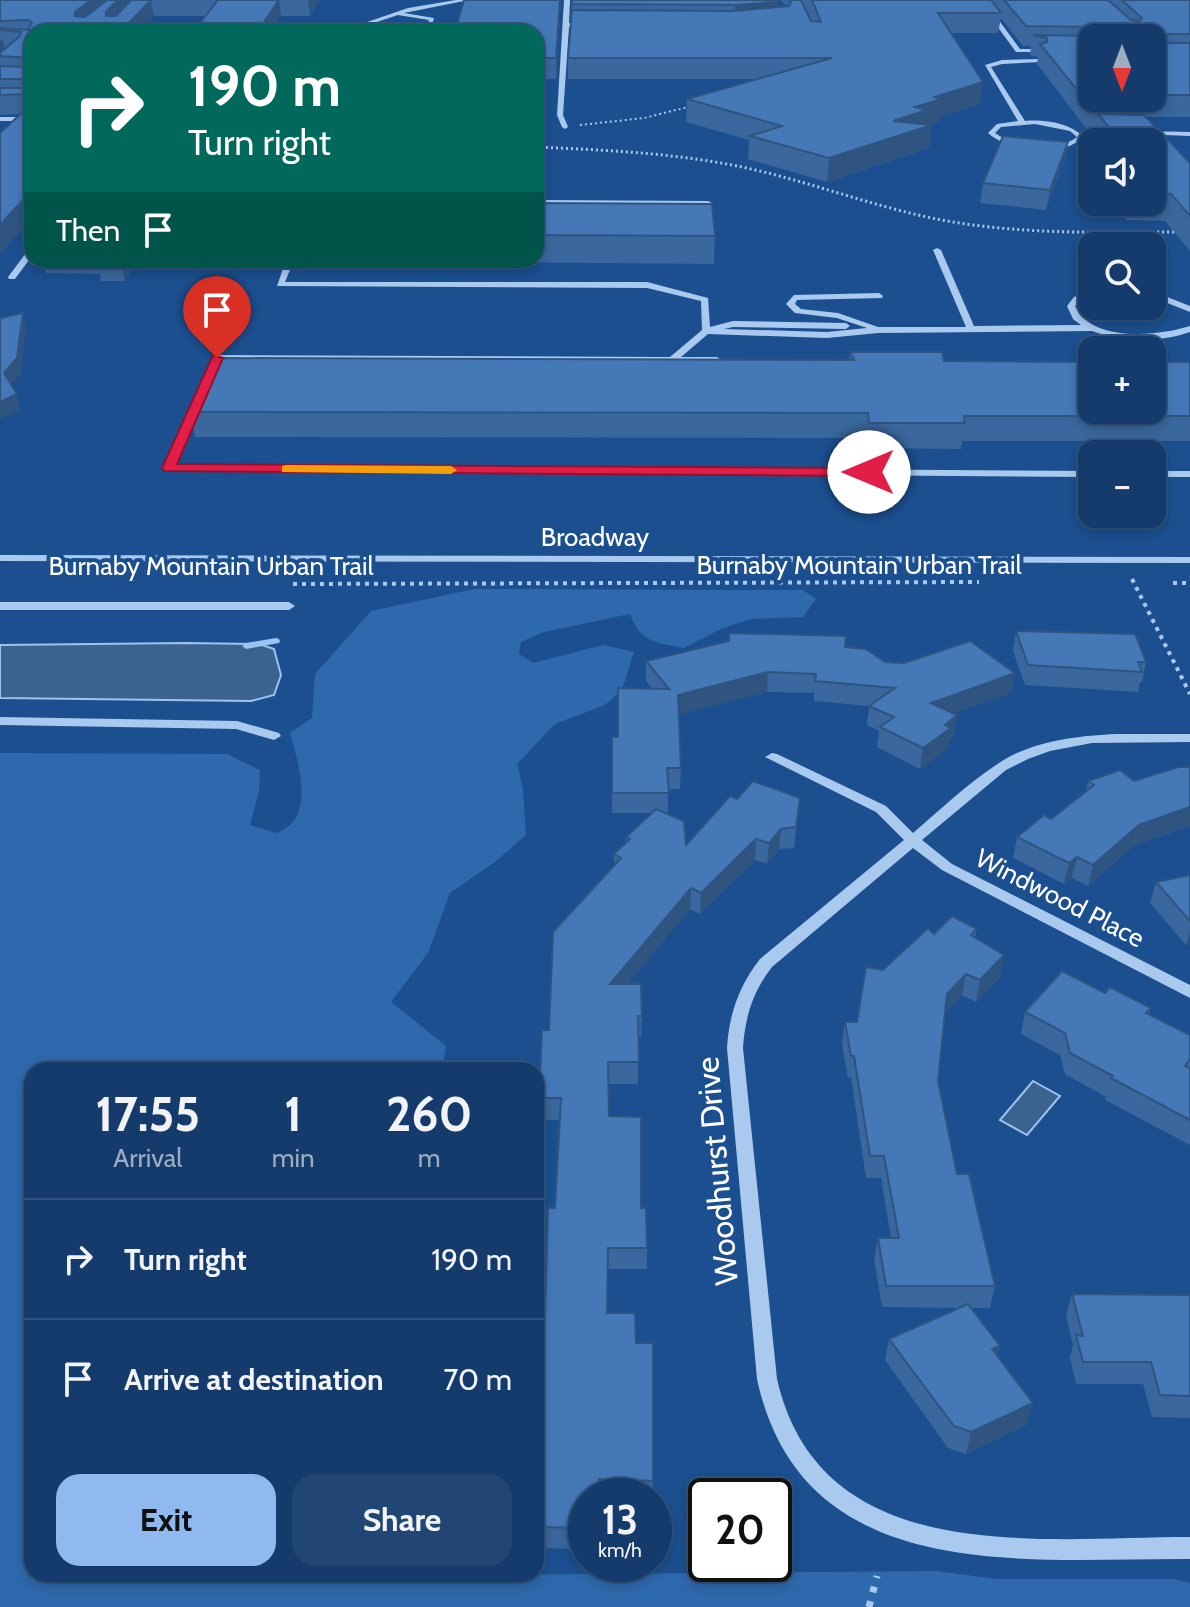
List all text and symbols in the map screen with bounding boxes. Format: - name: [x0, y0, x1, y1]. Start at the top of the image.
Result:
- north arrow: [1078, 24, 1166, 112]
- map controls: [1078, 24, 1166, 528]
- text: 190 m: [188, 52, 341, 120]
- icon: right: [56, 56, 160, 160]
- text: Turn right: [188, 120, 331, 164]
- button: sound: [1078, 128, 1166, 216]
- icon: arrive: [136, 208, 180, 252]
- text: Then: [56, 212, 120, 249]
- button: search: [1078, 232, 1166, 320]
- pin: [183, 276, 251, 358]
- icon: arrive: [195, 288, 239, 332]
- button: +: [1078, 336, 1166, 424]
- position arrow: [827, 430, 911, 514]
- button: −: [1078, 440, 1166, 528]
- street label: Broadway: [541, 521, 649, 553]
- street label: Burnaby Mountain Urban Trail: [696, 549, 1022, 581]
- street label: Burnaby Mountain Urban Trail: [48, 550, 374, 582]
- street label: Windwood Place: [970, 842, 1150, 954]
- street label: Woodhurst Drive: [687, 1055, 746, 1287]
- text: 17:55: [96, 1085, 200, 1143]
- text: 1: [284, 1085, 302, 1143]
- text: 260: [386, 1085, 472, 1143]
- text: Arrival: [113, 1142, 182, 1174]
- text: min: [272, 1142, 314, 1174]
- text: m: [418, 1142, 441, 1174]
- icon: right: [56, 1237, 100, 1281]
- text: Turn right: [124, 1241, 247, 1278]
- text: 190 m: [431, 1241, 512, 1278]
- icon: arrive: [56, 1357, 100, 1401]
- text: Arrive at destination: [124, 1361, 384, 1398]
- text: 70 m: [443, 1361, 512, 1398]
- button: Exit: [56, 1474, 276, 1566]
- button: Share: [292, 1474, 512, 1566]
- speed limit sign: 20: [688, 1478, 792, 1582]
- text: 13: [602, 1495, 638, 1544]
- text: km/h: [598, 1538, 642, 1562]

